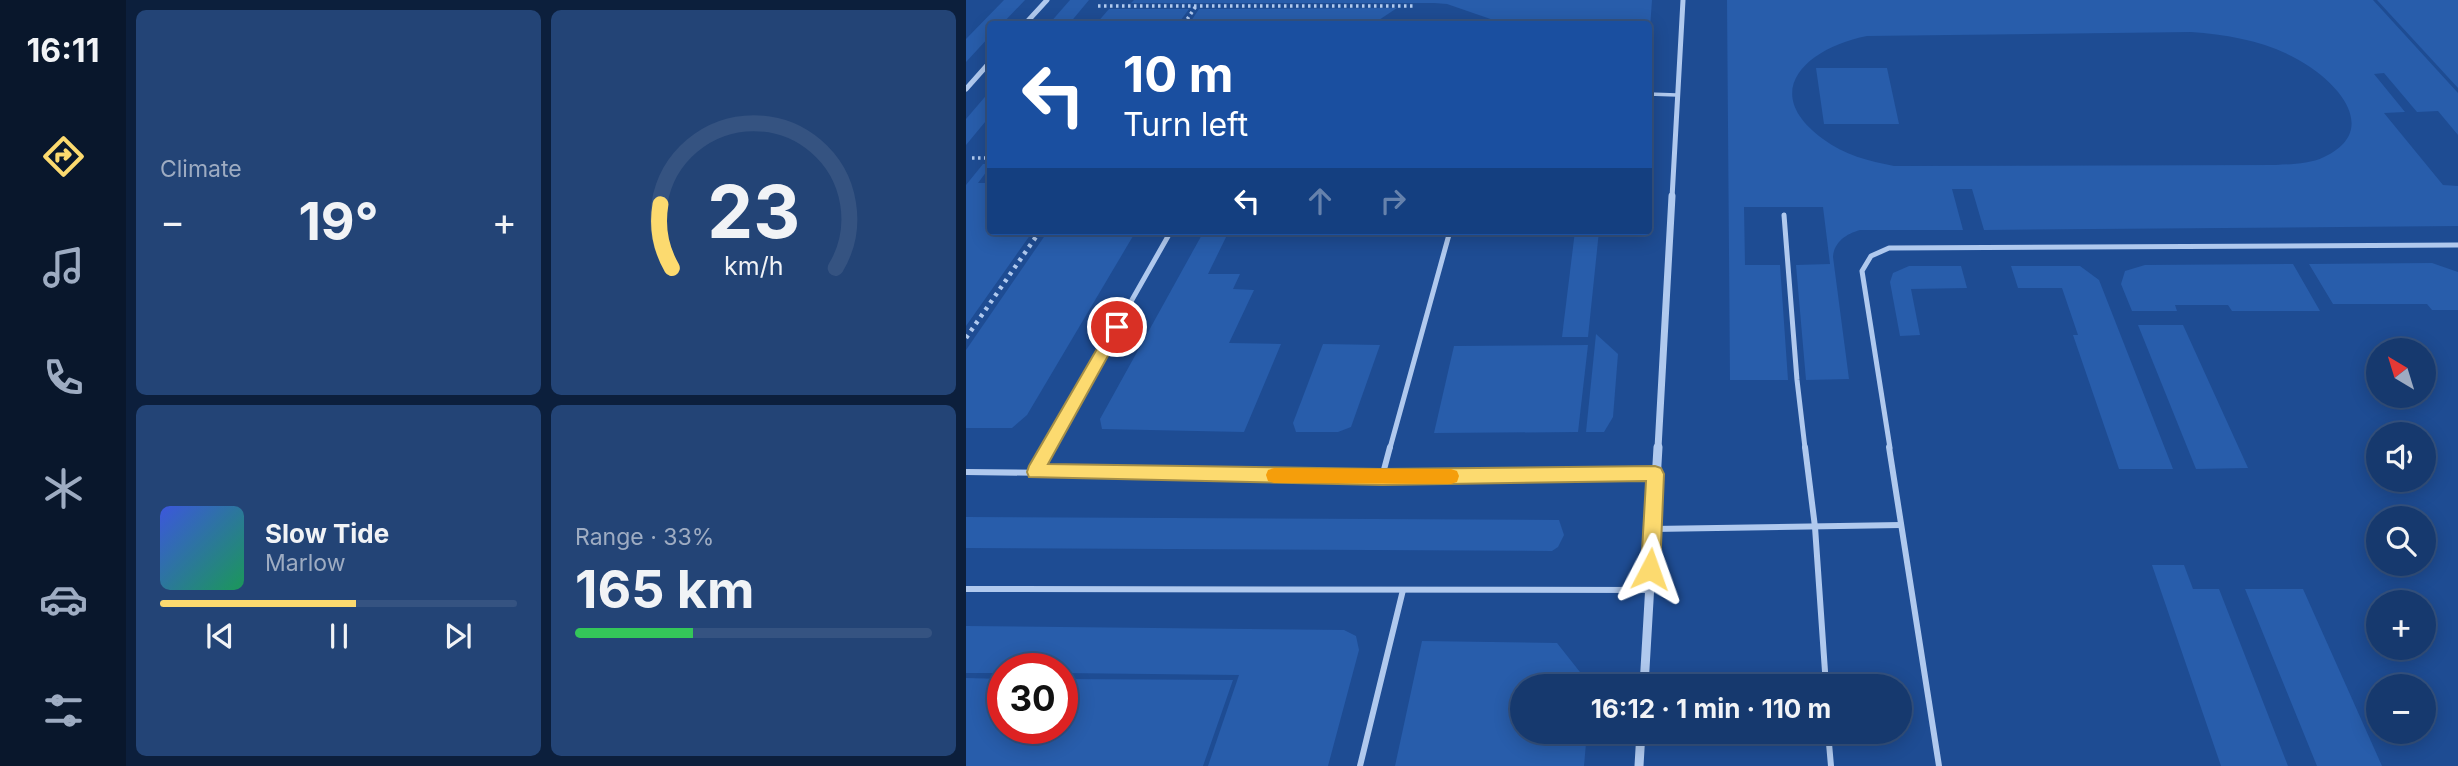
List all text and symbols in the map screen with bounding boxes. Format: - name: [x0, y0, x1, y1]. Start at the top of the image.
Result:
- text: 16:11: [27, 31, 99, 70]
- text: 10 m: [1123, 45, 1234, 104]
- icon: left: [1008, 49, 1099, 140]
- text: Turn left: [1123, 105, 1248, 144]
- icon: directions: [39, 132, 88, 181]
- text: Climate: [160, 155, 242, 183]
- text: 23: [707, 168, 800, 257]
- icon: left: [1228, 182, 1266, 220]
- icon: ahead: [1301, 182, 1339, 220]
- icon: right: [1374, 182, 1412, 220]
- text: 19°: [298, 190, 379, 253]
- text: −: [160, 198, 185, 244]
- text: +: [492, 198, 517, 244]
- icon: music: [39, 243, 88, 292]
- text: km/h: [724, 251, 783, 281]
- pin: [1087, 297, 1147, 357]
- icon: arrive: [1098, 308, 1136, 346]
- north arrow: [2366, 338, 2436, 408]
- map controls: [2366, 338, 2436, 744]
- icon: phone: [39, 353, 88, 402]
- button: sound: [2366, 422, 2436, 492]
- icon: climate: [39, 464, 88, 513]
- button: search: [2366, 506, 2436, 576]
- text: Slow Tide: [265, 518, 389, 549]
- text: Range · 33%: [575, 523, 714, 551]
- position arrow: [1613, 532, 1687, 606]
- text: Marlow: [265, 549, 345, 577]
- text: 165 km: [575, 558, 754, 621]
- icon: car: [39, 575, 88, 624]
- button: +: [2366, 590, 2436, 660]
- icon: previous: [201, 617, 239, 655]
- icon: pause: [320, 617, 358, 655]
- icon: next: [439, 617, 477, 655]
- speed limit sign: 30: [987, 653, 1078, 744]
- button: −: [2366, 674, 2436, 744]
- icon: filters: [39, 686, 88, 735]
- text: 16:12 · 1 min · 110 m: [1591, 693, 1831, 724]

